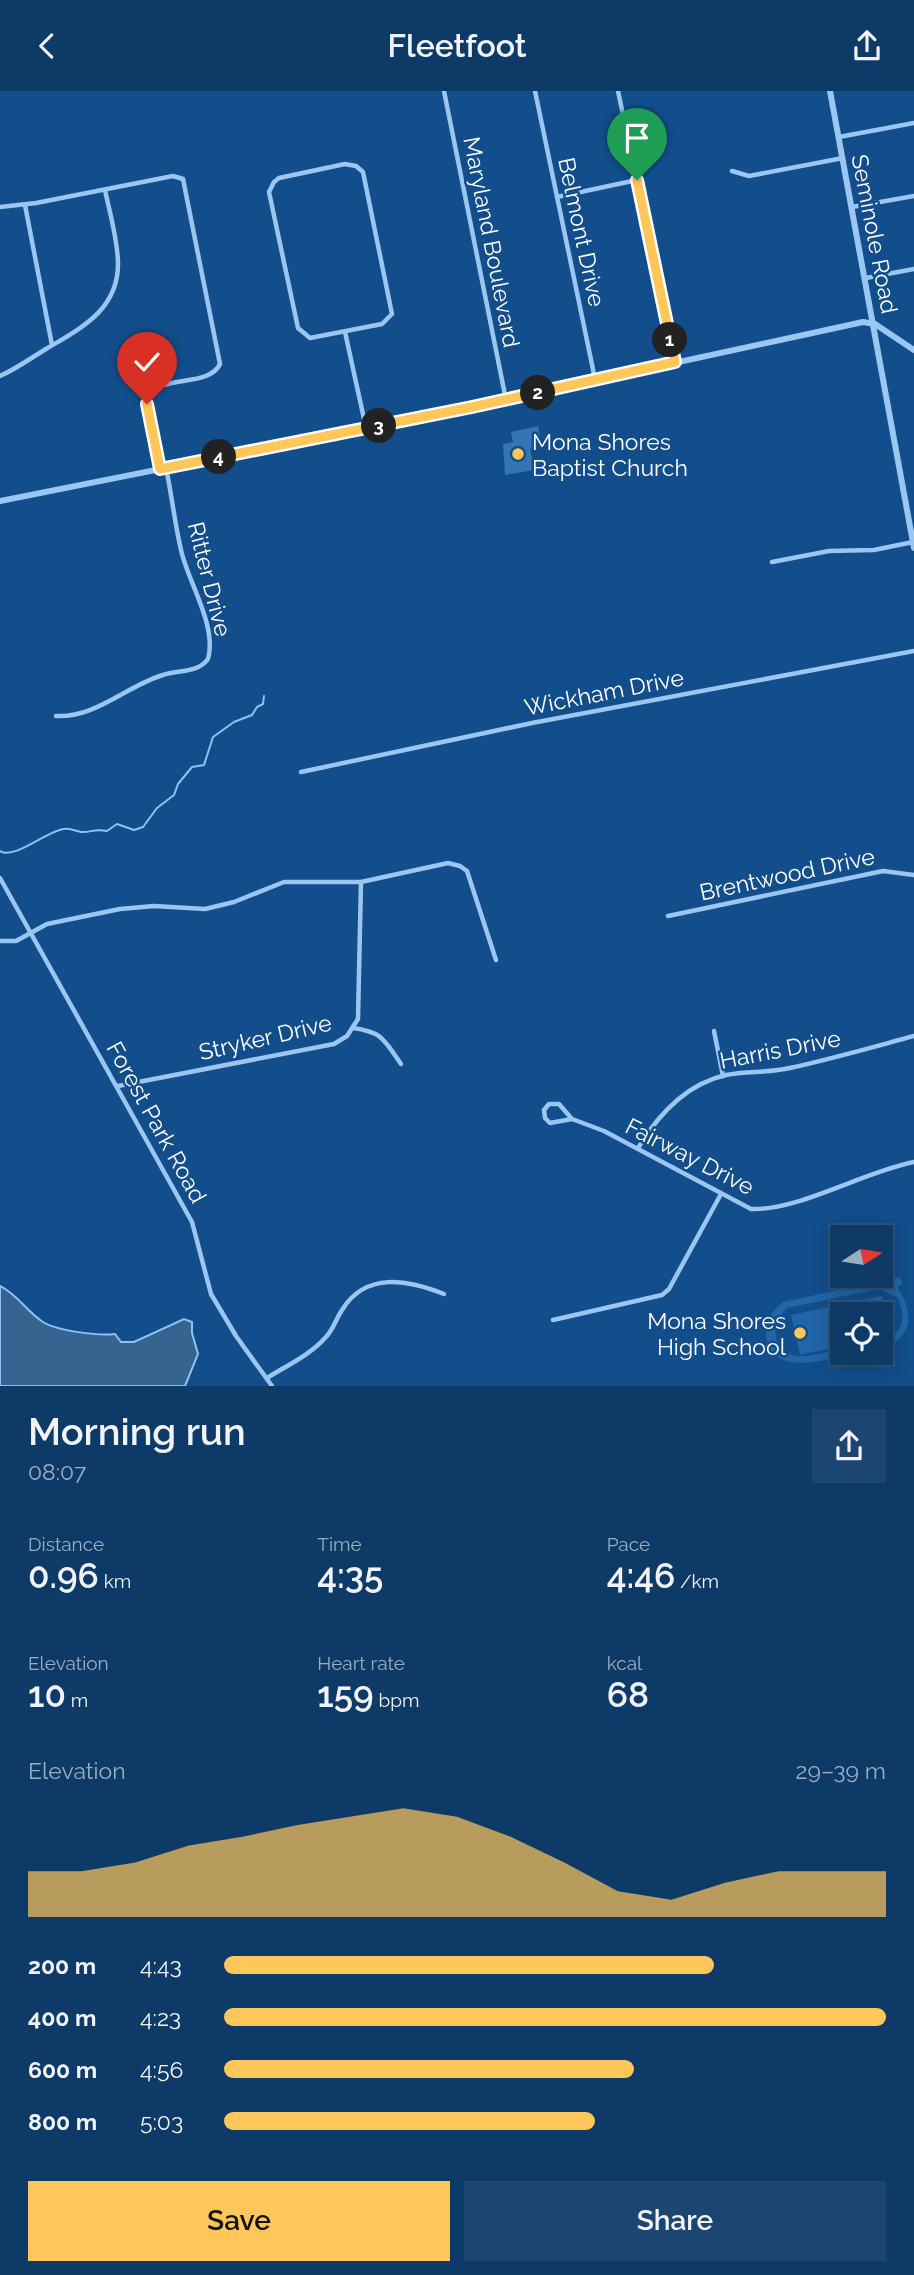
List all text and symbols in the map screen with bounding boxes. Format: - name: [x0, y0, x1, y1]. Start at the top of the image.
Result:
- icon: back: [28, 27, 66, 65]
- text: Fleetfoot: [388, 27, 526, 64]
- icon: share: [848, 27, 886, 65]
- pin: [607, 108, 667, 180]
- icon: arrive: [618, 119, 656, 157]
- street label: Maryland Boulevard: [458, 134, 526, 350]
- street label: Seminole Road: [846, 152, 904, 316]
- street label: Belmont Drive: [553, 155, 611, 309]
- pin: 1: [652, 323, 688, 357]
- text: 1: [665, 328, 674, 350]
- pin: [117, 332, 177, 404]
- icon: check: [128, 343, 166, 381]
- pin: 2: [520, 375, 556, 411]
- text: 2: [532, 381, 543, 403]
- pin: 3: [362, 409, 396, 443]
- text: 3: [373, 414, 384, 436]
- place label: Mona Shores Baptist Church: [532, 428, 688, 481]
- pin: 4: [202, 439, 236, 475]
- text: 4: [213, 445, 224, 467]
- marker: Mona Shores Baptist Church: [510, 446, 526, 462]
- street label: Ritter Drive: [183, 519, 237, 639]
- street label: Wickham Drive: [522, 663, 686, 721]
- street label: Brentwood Drive: [697, 842, 877, 906]
- street label: Stryker Drive: [196, 1009, 334, 1065]
- street label: Harris Drive: [717, 1024, 843, 1074]
- street label: Forest Park Road: [101, 1037, 213, 1207]
- street label: Fairway Drive: [621, 1112, 759, 1200]
- north arrow: [830, 1225, 892, 1288]
- map controls: [830, 1225, 893, 1365]
- button: locate: [830, 1302, 893, 1365]
- place label: Mona Shores High School: [647, 1307, 787, 1360]
- marker: Mona Shores High School: [792, 1325, 808, 1341]
- text: Morning run: [28, 1409, 246, 1454]
- button: share: [812, 1409, 886, 1483]
- text: 08:07: [28, 1458, 86, 1485]
- text: Distance: [28, 1533, 104, 1555]
- text: Time: [317, 1533, 362, 1555]
- text: Pace: [607, 1533, 650, 1555]
- text: 0.96: [28, 1555, 99, 1596]
- text: 4:35: [317, 1555, 383, 1596]
- text: 4:46: [607, 1555, 675, 1596]
- text: km: [99, 1570, 131, 1592]
- text: /km: [675, 1570, 719, 1592]
- text: Elevation: [28, 1652, 109, 1674]
- text: Heart rate: [317, 1652, 405, 1674]
- text: kcal: [607, 1652, 642, 1674]
- text: 10: [28, 1674, 66, 1715]
- text: 159: [317, 1674, 374, 1715]
- text: 68: [607, 1674, 649, 1715]
- text: m: [66, 1689, 88, 1711]
- text: bpm: [374, 1689, 419, 1711]
- text: Elevation: [28, 1757, 126, 1784]
- text: 29–39 m: [795, 1757, 886, 1784]
- text: 200 m: [28, 1952, 96, 1979]
- text: 4:43: [140, 1952, 182, 1979]
- text: 400 m: [28, 2004, 96, 2031]
- text: 4:23: [140, 2004, 181, 2031]
- text: 600 m: [28, 2056, 97, 2083]
- text: 4:56: [140, 2056, 183, 2083]
- text: 800 m: [28, 2108, 97, 2135]
- text: 5:03: [140, 2108, 183, 2135]
- button: Save: [28, 2181, 450, 2261]
- button: Share: [464, 2181, 886, 2261]

